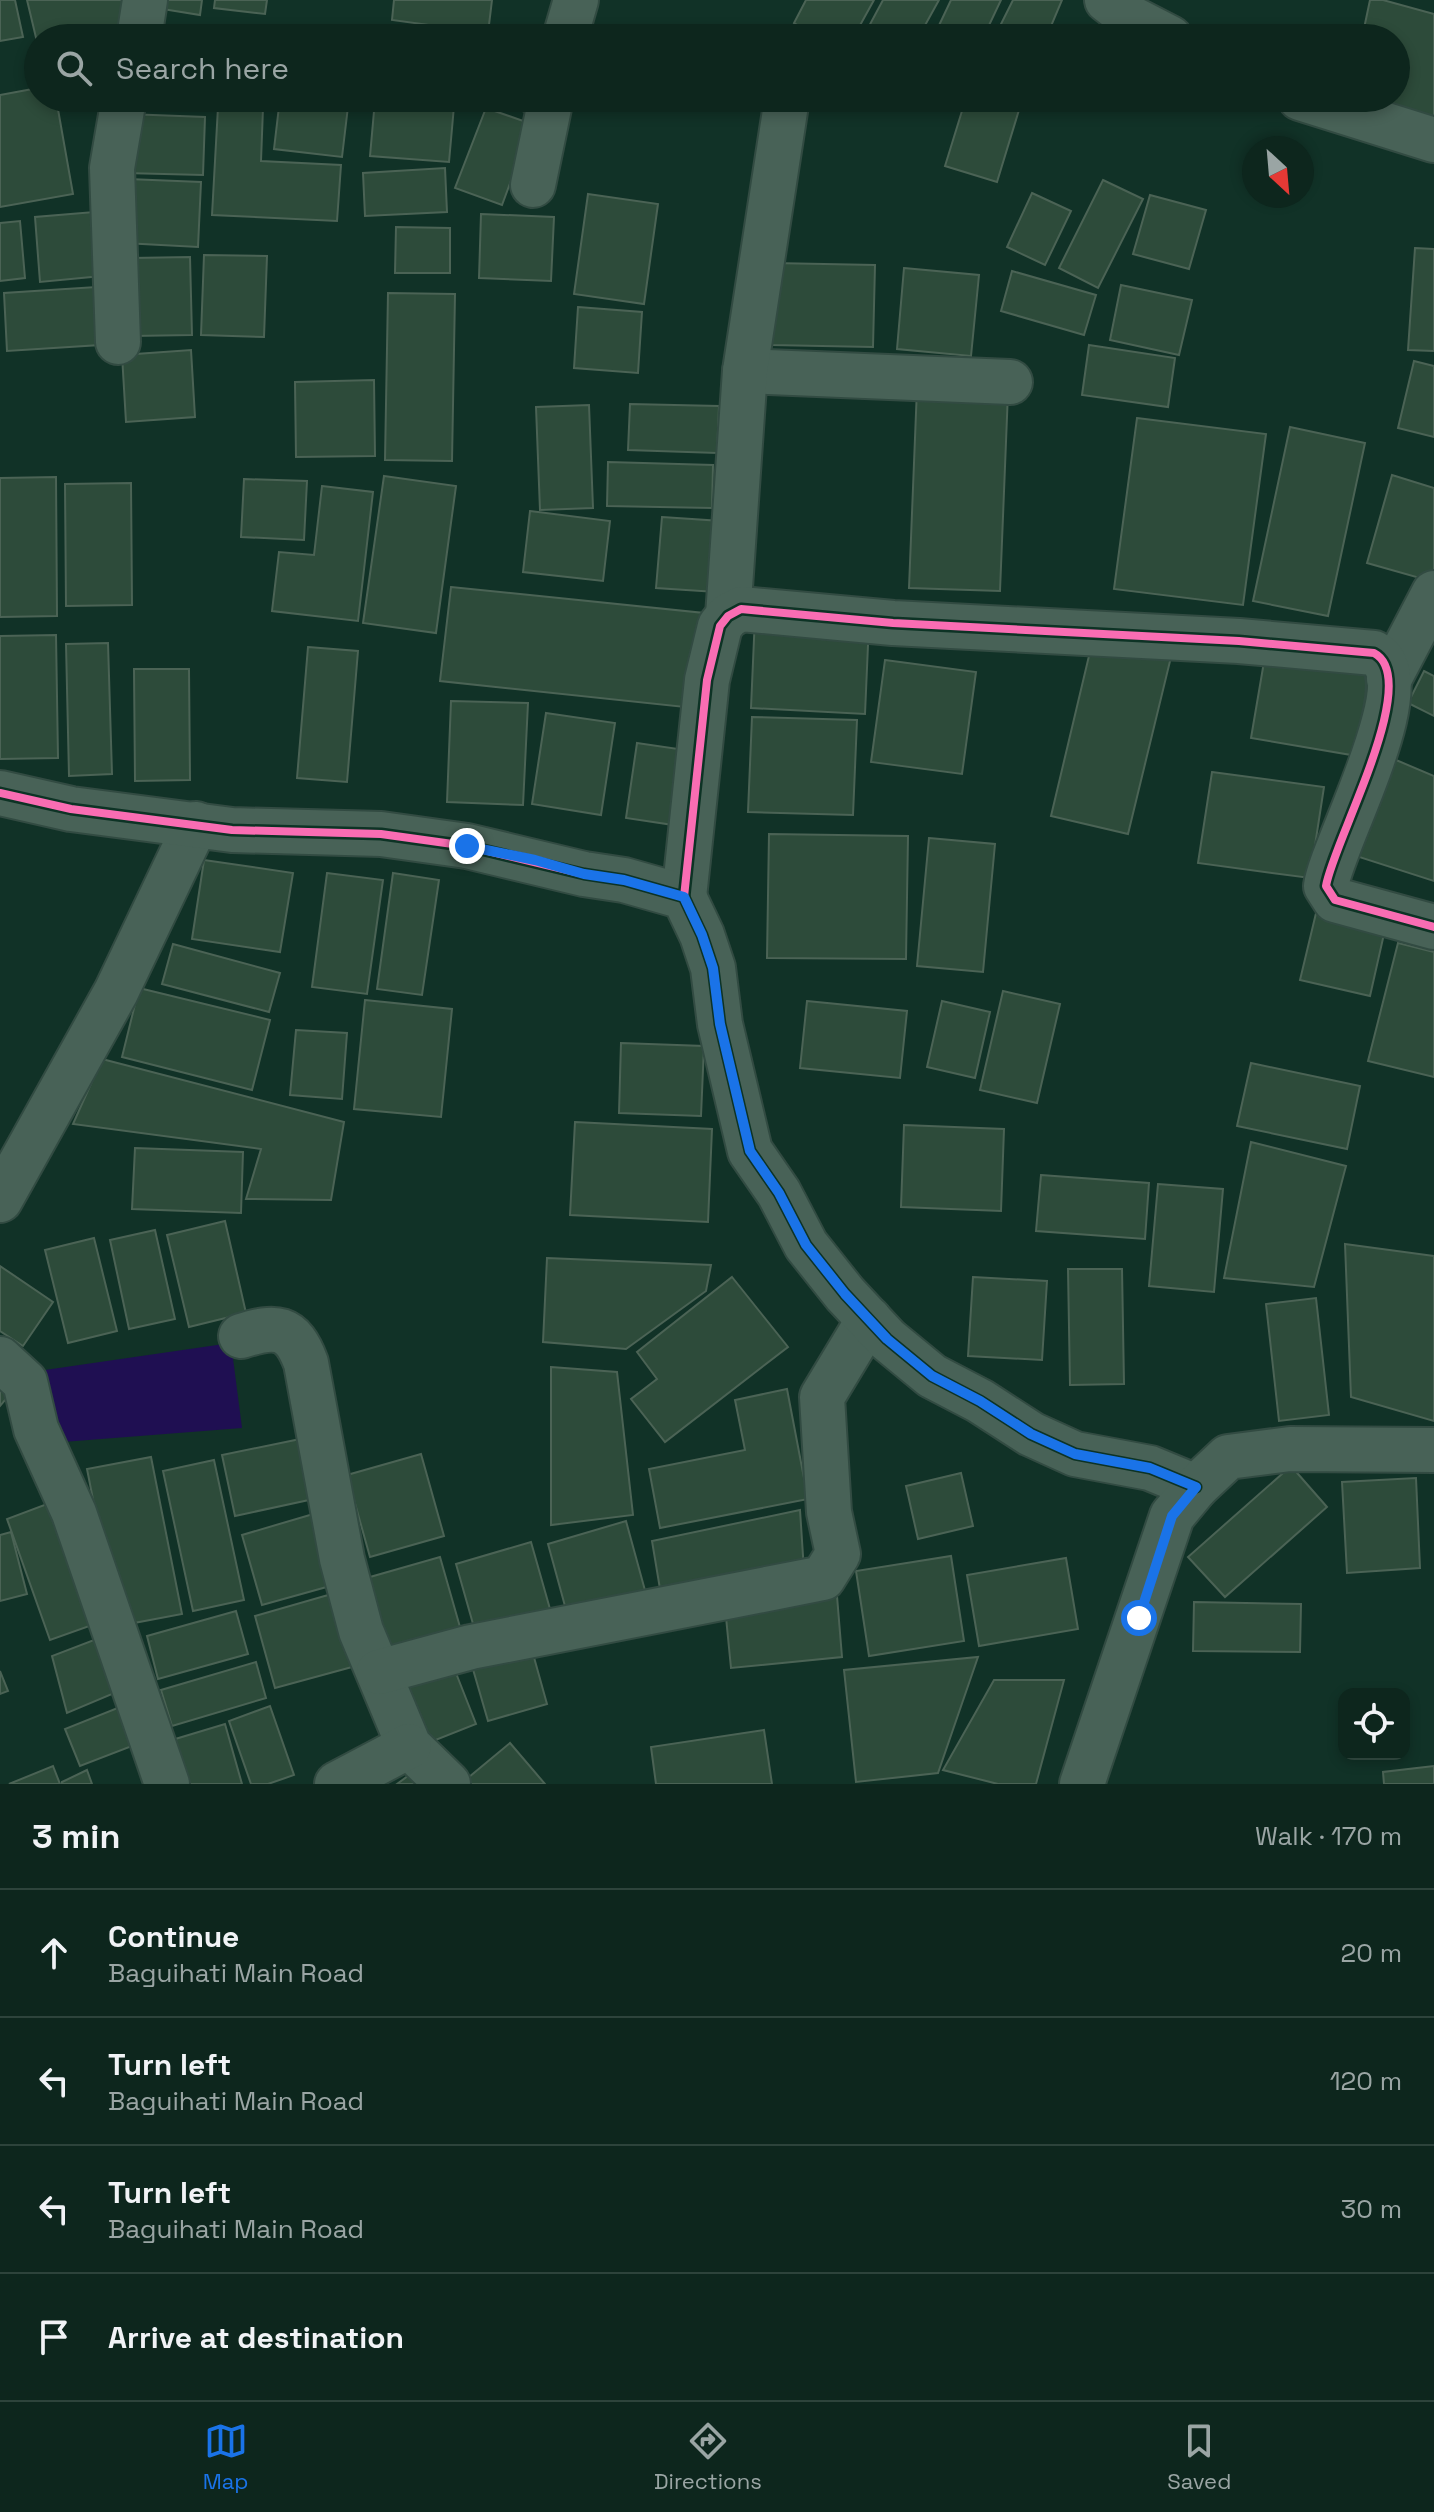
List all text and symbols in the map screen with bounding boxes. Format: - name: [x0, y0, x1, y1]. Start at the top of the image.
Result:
- search box: [24, 24, 1410, 112]
- icon: search: [52, 46, 96, 90]
- text: Search here: [116, 49, 289, 88]
- north arrow: [1242, 136, 1314, 208]
- route end: [449, 828, 485, 864]
- route start: [1121, 1600, 1157, 1636]
- map controls: [1338, 1688, 1410, 1760]
- button: locate: [1338, 1688, 1410, 1760]
- text: 3 min: [32, 1815, 120, 1858]
- text: Walk · 170 m: [1255, 1819, 1402, 1853]
- text: Continue: [108, 1917, 239, 1956]
- icon: ahead: [32, 1931, 76, 1975]
- text: 20 m: [1341, 1936, 1402, 1970]
- text: Baguihati Main Road: [108, 1956, 364, 1990]
- text: Turn left: [108, 2045, 231, 2084]
- icon: left: [32, 2059, 76, 2103]
- text: 120 m: [1330, 2064, 1402, 2098]
- text: Baguihati Main Road: [108, 2084, 364, 2118]
- text: Turn left: [108, 2173, 231, 2212]
- icon: left: [32, 2187, 76, 2231]
- text: 30 m: [1341, 2192, 1402, 2226]
- text: Baguihati Main Road: [108, 2212, 364, 2246]
- icon: arrive: [32, 2315, 76, 2359]
- text: Arrive at destination: [108, 2318, 404, 2357]
- tab: Map: [203, 2419, 249, 2495]
- tab: Directions: [654, 2419, 762, 2495]
- tab: Saved: [1167, 2419, 1231, 2495]

